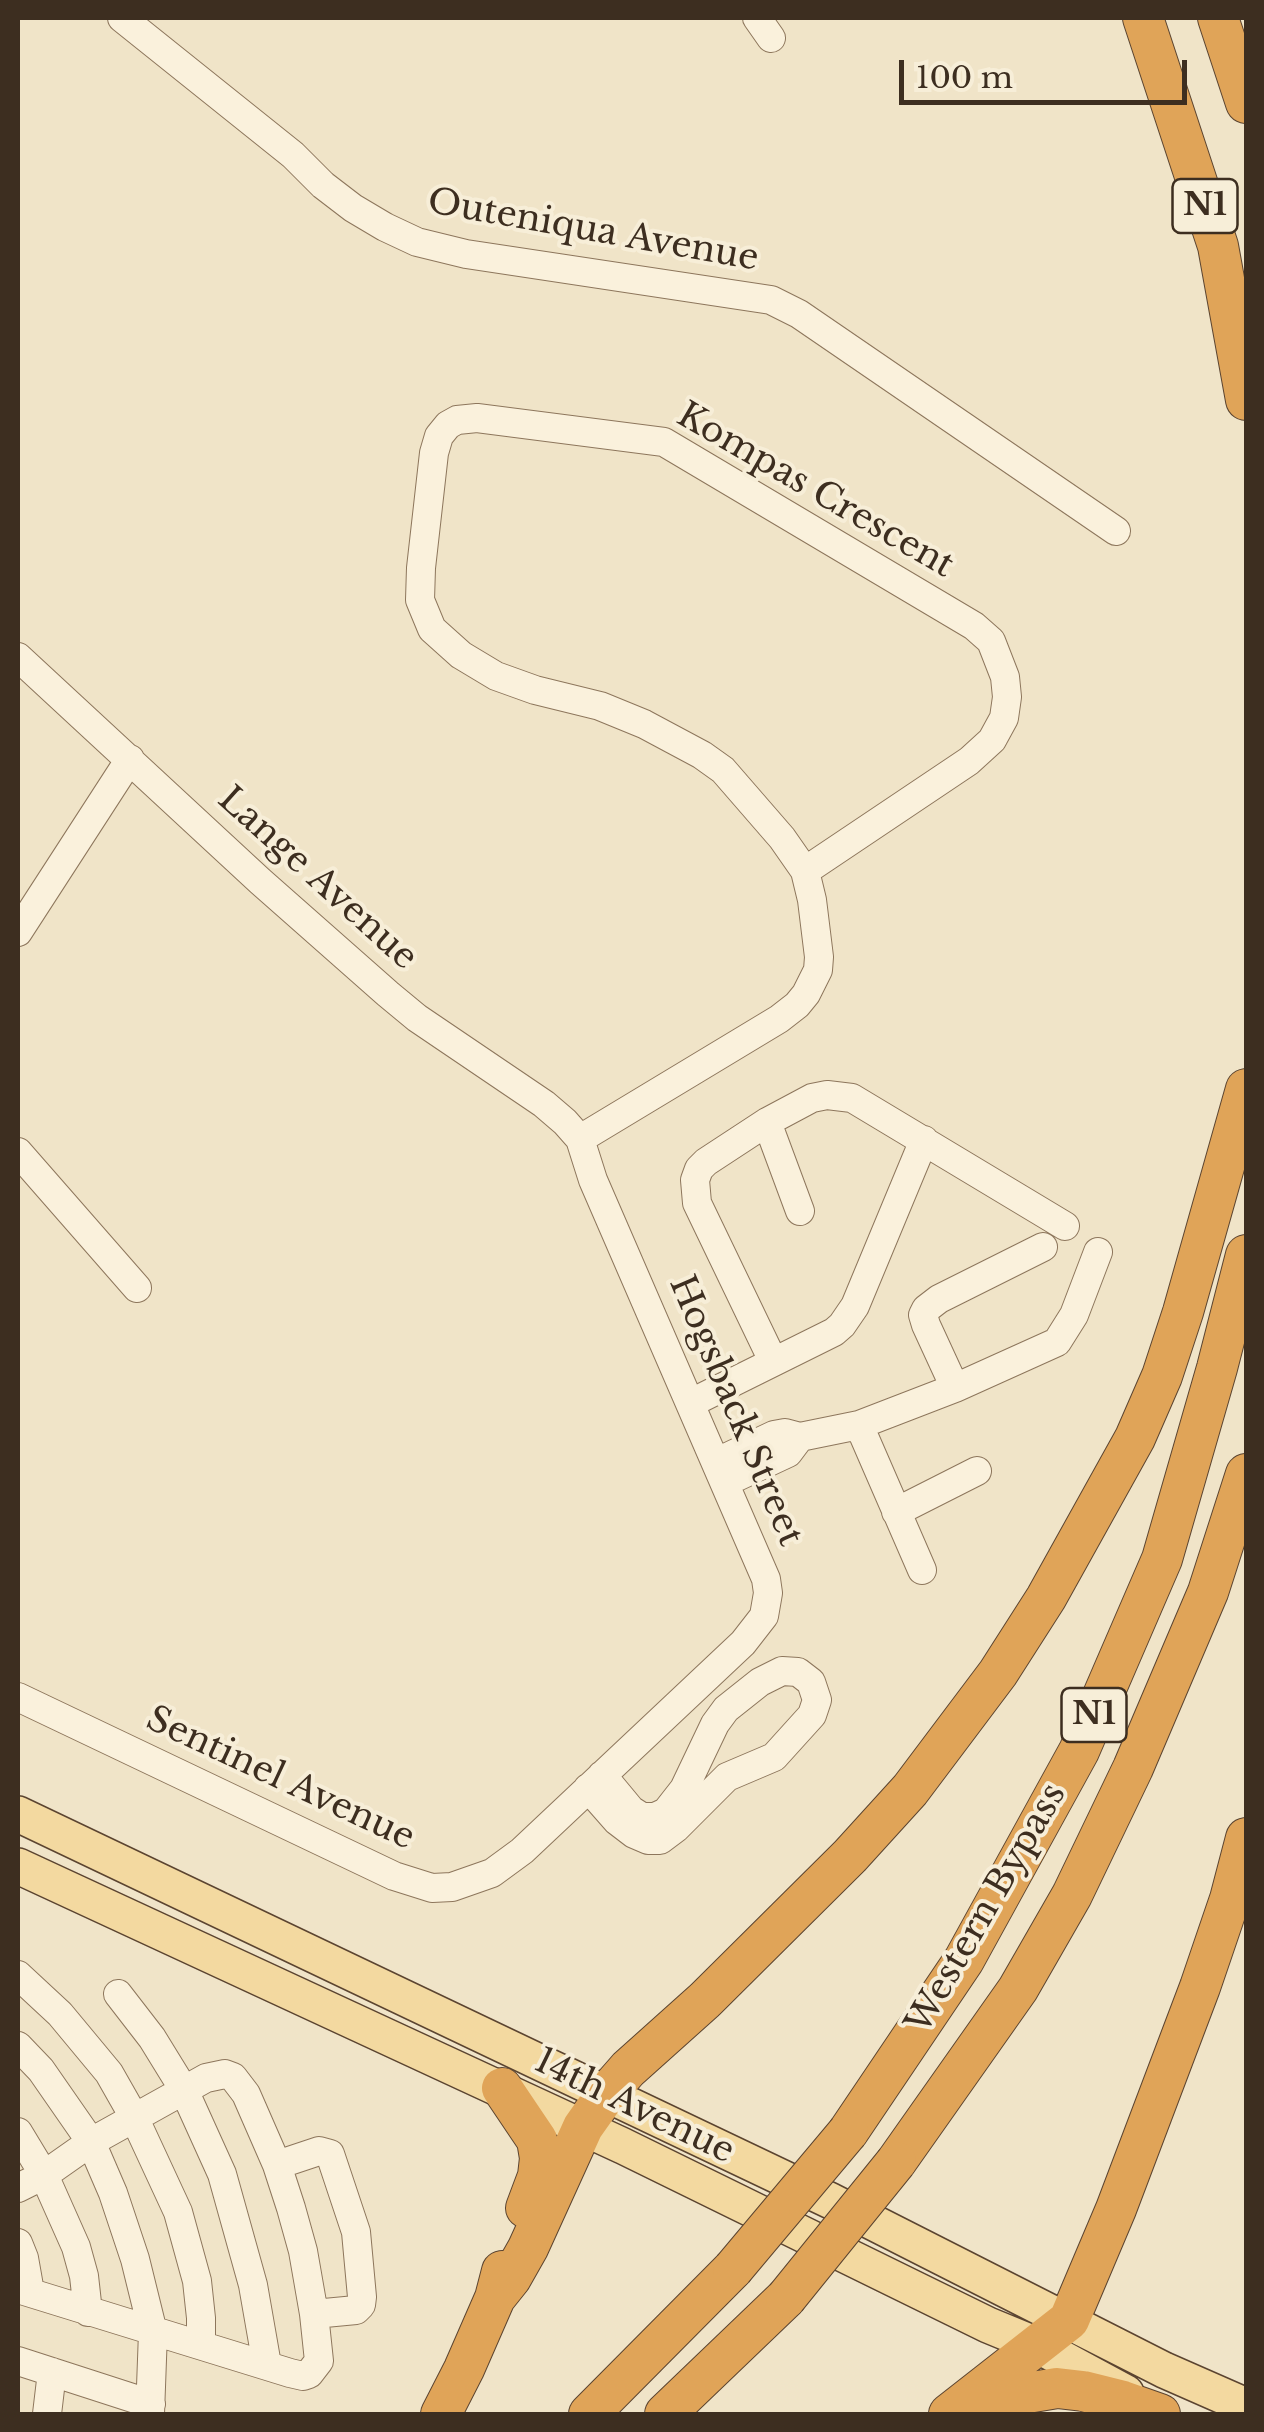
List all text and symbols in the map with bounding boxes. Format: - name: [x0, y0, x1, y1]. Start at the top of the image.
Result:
- scale bar: [904, 40, 1192, 102]
- text: 100 m: [916, 59, 1013, 96]
- road number: N1: [1172, 179, 1238, 233]
- street label: Outeniqua Avenue: [424, 181, 762, 281]
- street label: Kompas Crescent: [669, 395, 961, 587]
- street label: Lange Avenue: [209, 779, 425, 979]
- street label: Hogsback Street: [659, 1270, 811, 1552]
- road number: N1: [1062, 1688, 1126, 1742]
- street label: Sentinel Avenue: [139, 1699, 421, 1859]
- street label: Western Bypass: [898, 1776, 1076, 2042]
- street label: 14th Avenue: [527, 2041, 741, 2173]

